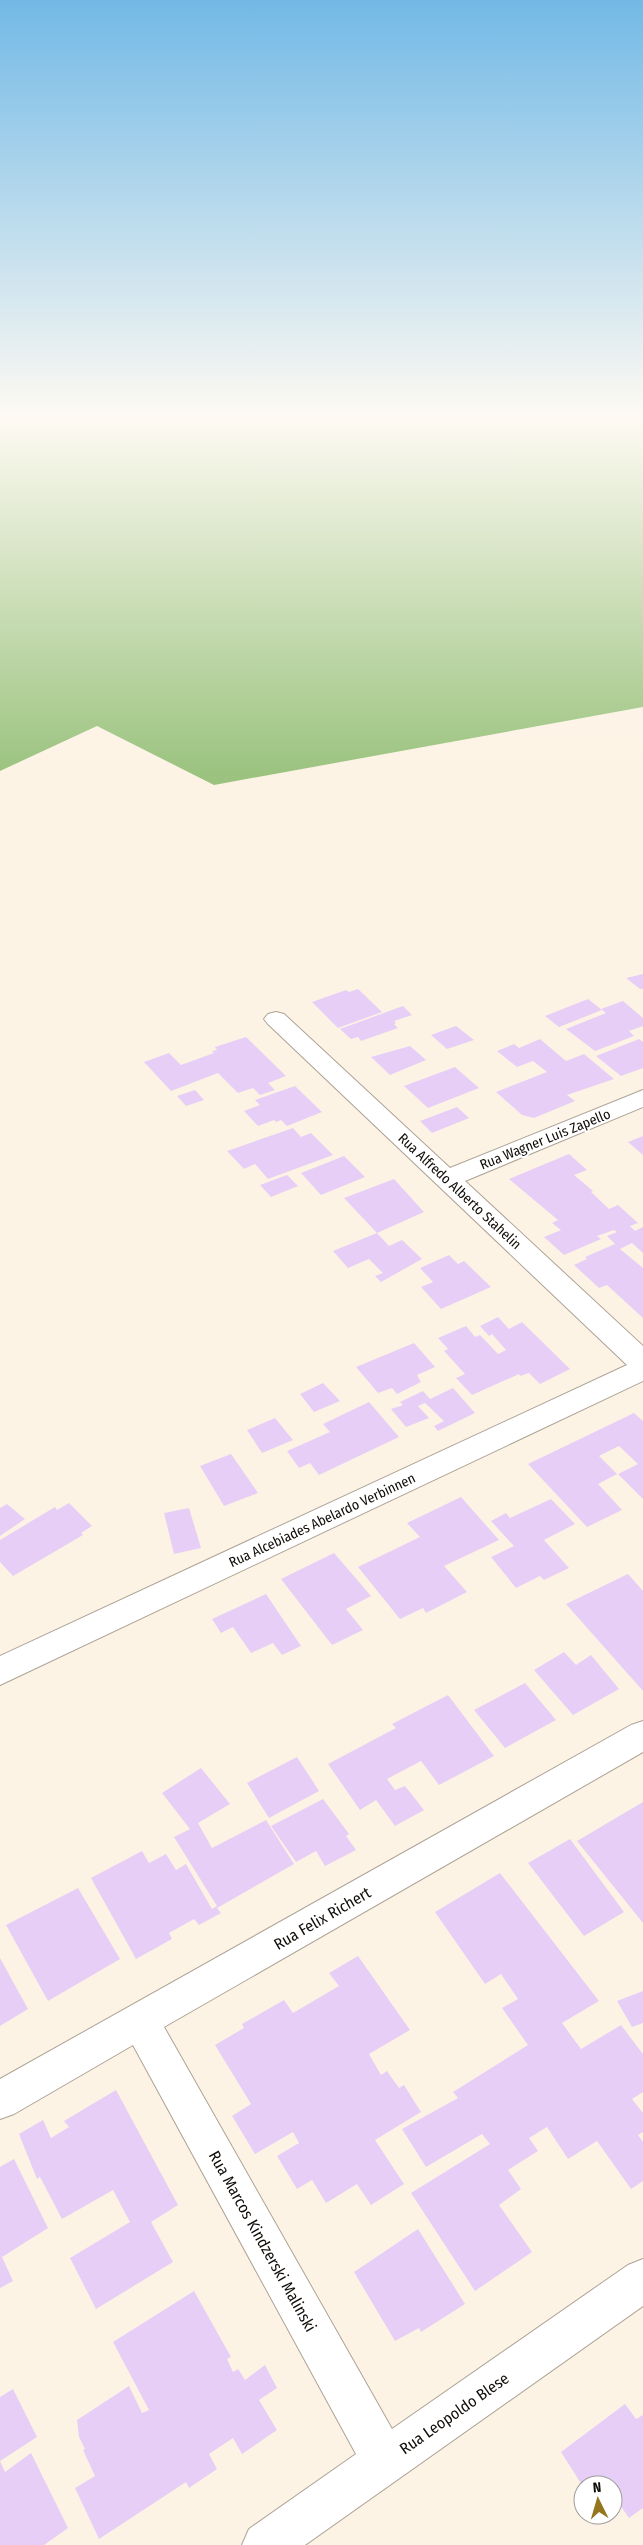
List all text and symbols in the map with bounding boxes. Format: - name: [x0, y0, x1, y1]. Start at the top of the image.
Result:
- street label: Rua Wagner Luis Zapello: [477, 1105, 613, 1173]
- street label: Rua Alfredo Alberto Stahelin: [394, 1130, 525, 1253]
- street label: Rua Alcebiades Abelardo Verbinnen: [226, 1470, 418, 1571]
- street label: Rua Felix Richert: [270, 1883, 375, 1954]
- street label: Rua Marcos Kindzerski Malinski: [205, 2148, 320, 2335]
- street label: Rua Leopoldo Blese: [396, 2369, 513, 2458]
- north arrow: [573, 2475, 623, 2525]
- text: N: [592, 2479, 602, 2496]

